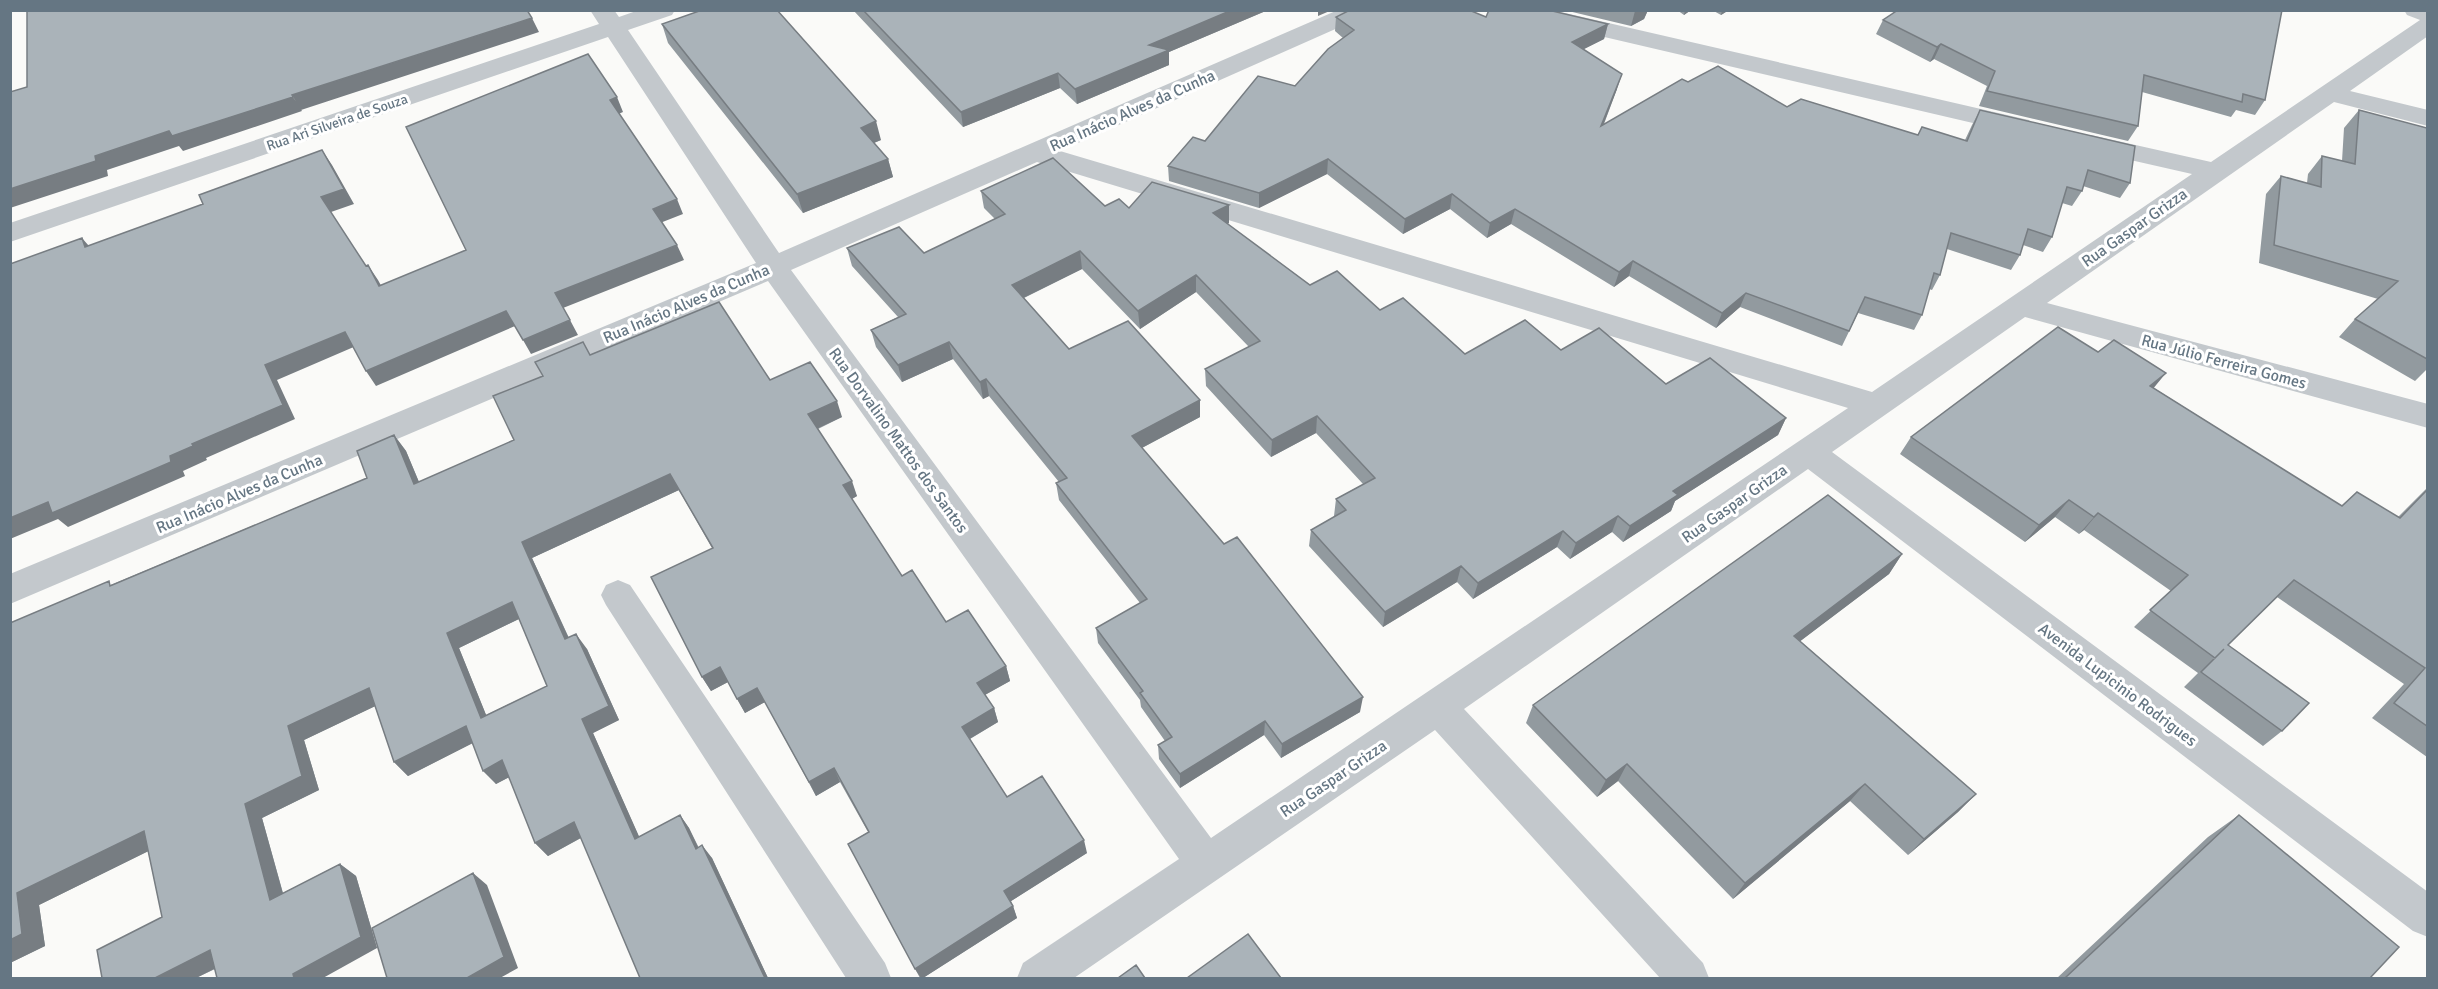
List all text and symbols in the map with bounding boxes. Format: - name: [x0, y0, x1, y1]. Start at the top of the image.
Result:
- street label: Rua Inácio Alves da Cunha: [1047, 65, 1218, 156]
- street label: Rua Ari Silveira de Souza: [264, 90, 410, 155]
- street label: Rua Gaspar Grizza: [2078, 184, 2191, 272]
- street label: Rua Inácio Alves da Cunha: [600, 260, 773, 348]
- street label: Rua Júlio Ferreira Gomes: [2139, 330, 2308, 394]
- street label: Rua Dorvalino Mattos dos Santos: [824, 344, 972, 537]
- street label: Rua Inácio Alves da Cunha: [153, 450, 326, 538]
- street label: Rua Gaspar Grizza: [1678, 460, 1791, 548]
- street label: Avenida Lupicinio Rodrigues: [2034, 619, 2201, 751]
- street label: Rua Gaspar Grizza: [1276, 736, 1391, 822]

